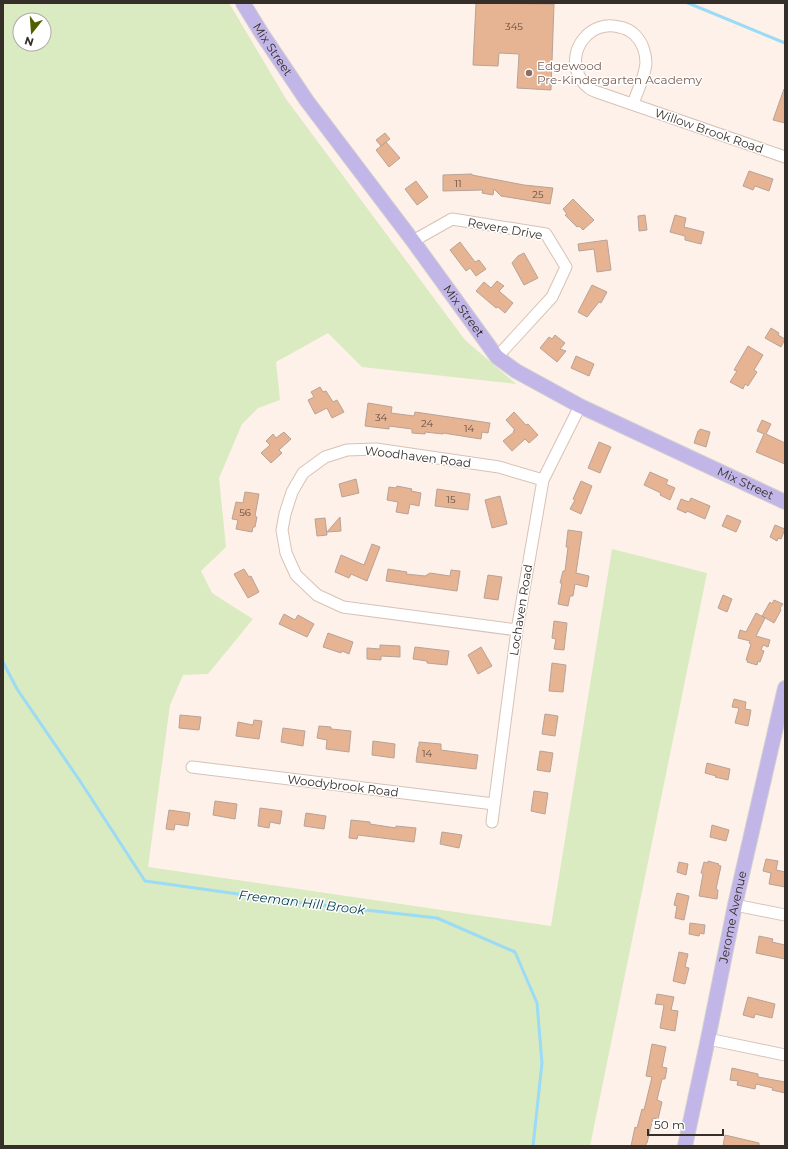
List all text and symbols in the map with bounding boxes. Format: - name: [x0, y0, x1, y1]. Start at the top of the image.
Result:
- north arrow: [12, 12, 52, 52]
- street label: Mix Street: [250, 20, 296, 79]
- house number: 345: [505, 20, 523, 33]
- text: N: [23, 34, 35, 50]
- place label: Edgewood Pre-Kindergarten Academy: [537, 58, 703, 87]
- marker: Edgewood Pre-Kindergarten Academy: [524, 68, 534, 78]
- street label: Willow Brook Road: [653, 105, 766, 156]
- house number: 11: [454, 177, 462, 190]
- house number: 25: [532, 188, 544, 201]
- street label: Revere Drive: [466, 215, 544, 242]
- street label: Mix Street: [440, 282, 488, 340]
- house number: 34: [375, 411, 388, 424]
- house number: 24: [421, 417, 433, 430]
- house number: 14: [464, 422, 474, 435]
- street label: Woodhaven Road: [364, 443, 472, 470]
- street label: Mix Street: [715, 463, 776, 503]
- house number: 15: [446, 493, 456, 506]
- house number: 56: [239, 506, 251, 519]
- street label: Lochaven Road: [506, 563, 535, 657]
- house number: 14: [422, 747, 432, 760]
- street label: Woodybrook Road: [287, 771, 399, 800]
- street label: Jerome Avenue: [715, 869, 750, 965]
- water label: Freeman Hill Brook: [238, 886, 367, 918]
- scale bar: [648, 1111, 723, 1137]
- text: 50 m: [654, 1117, 685, 1132]

